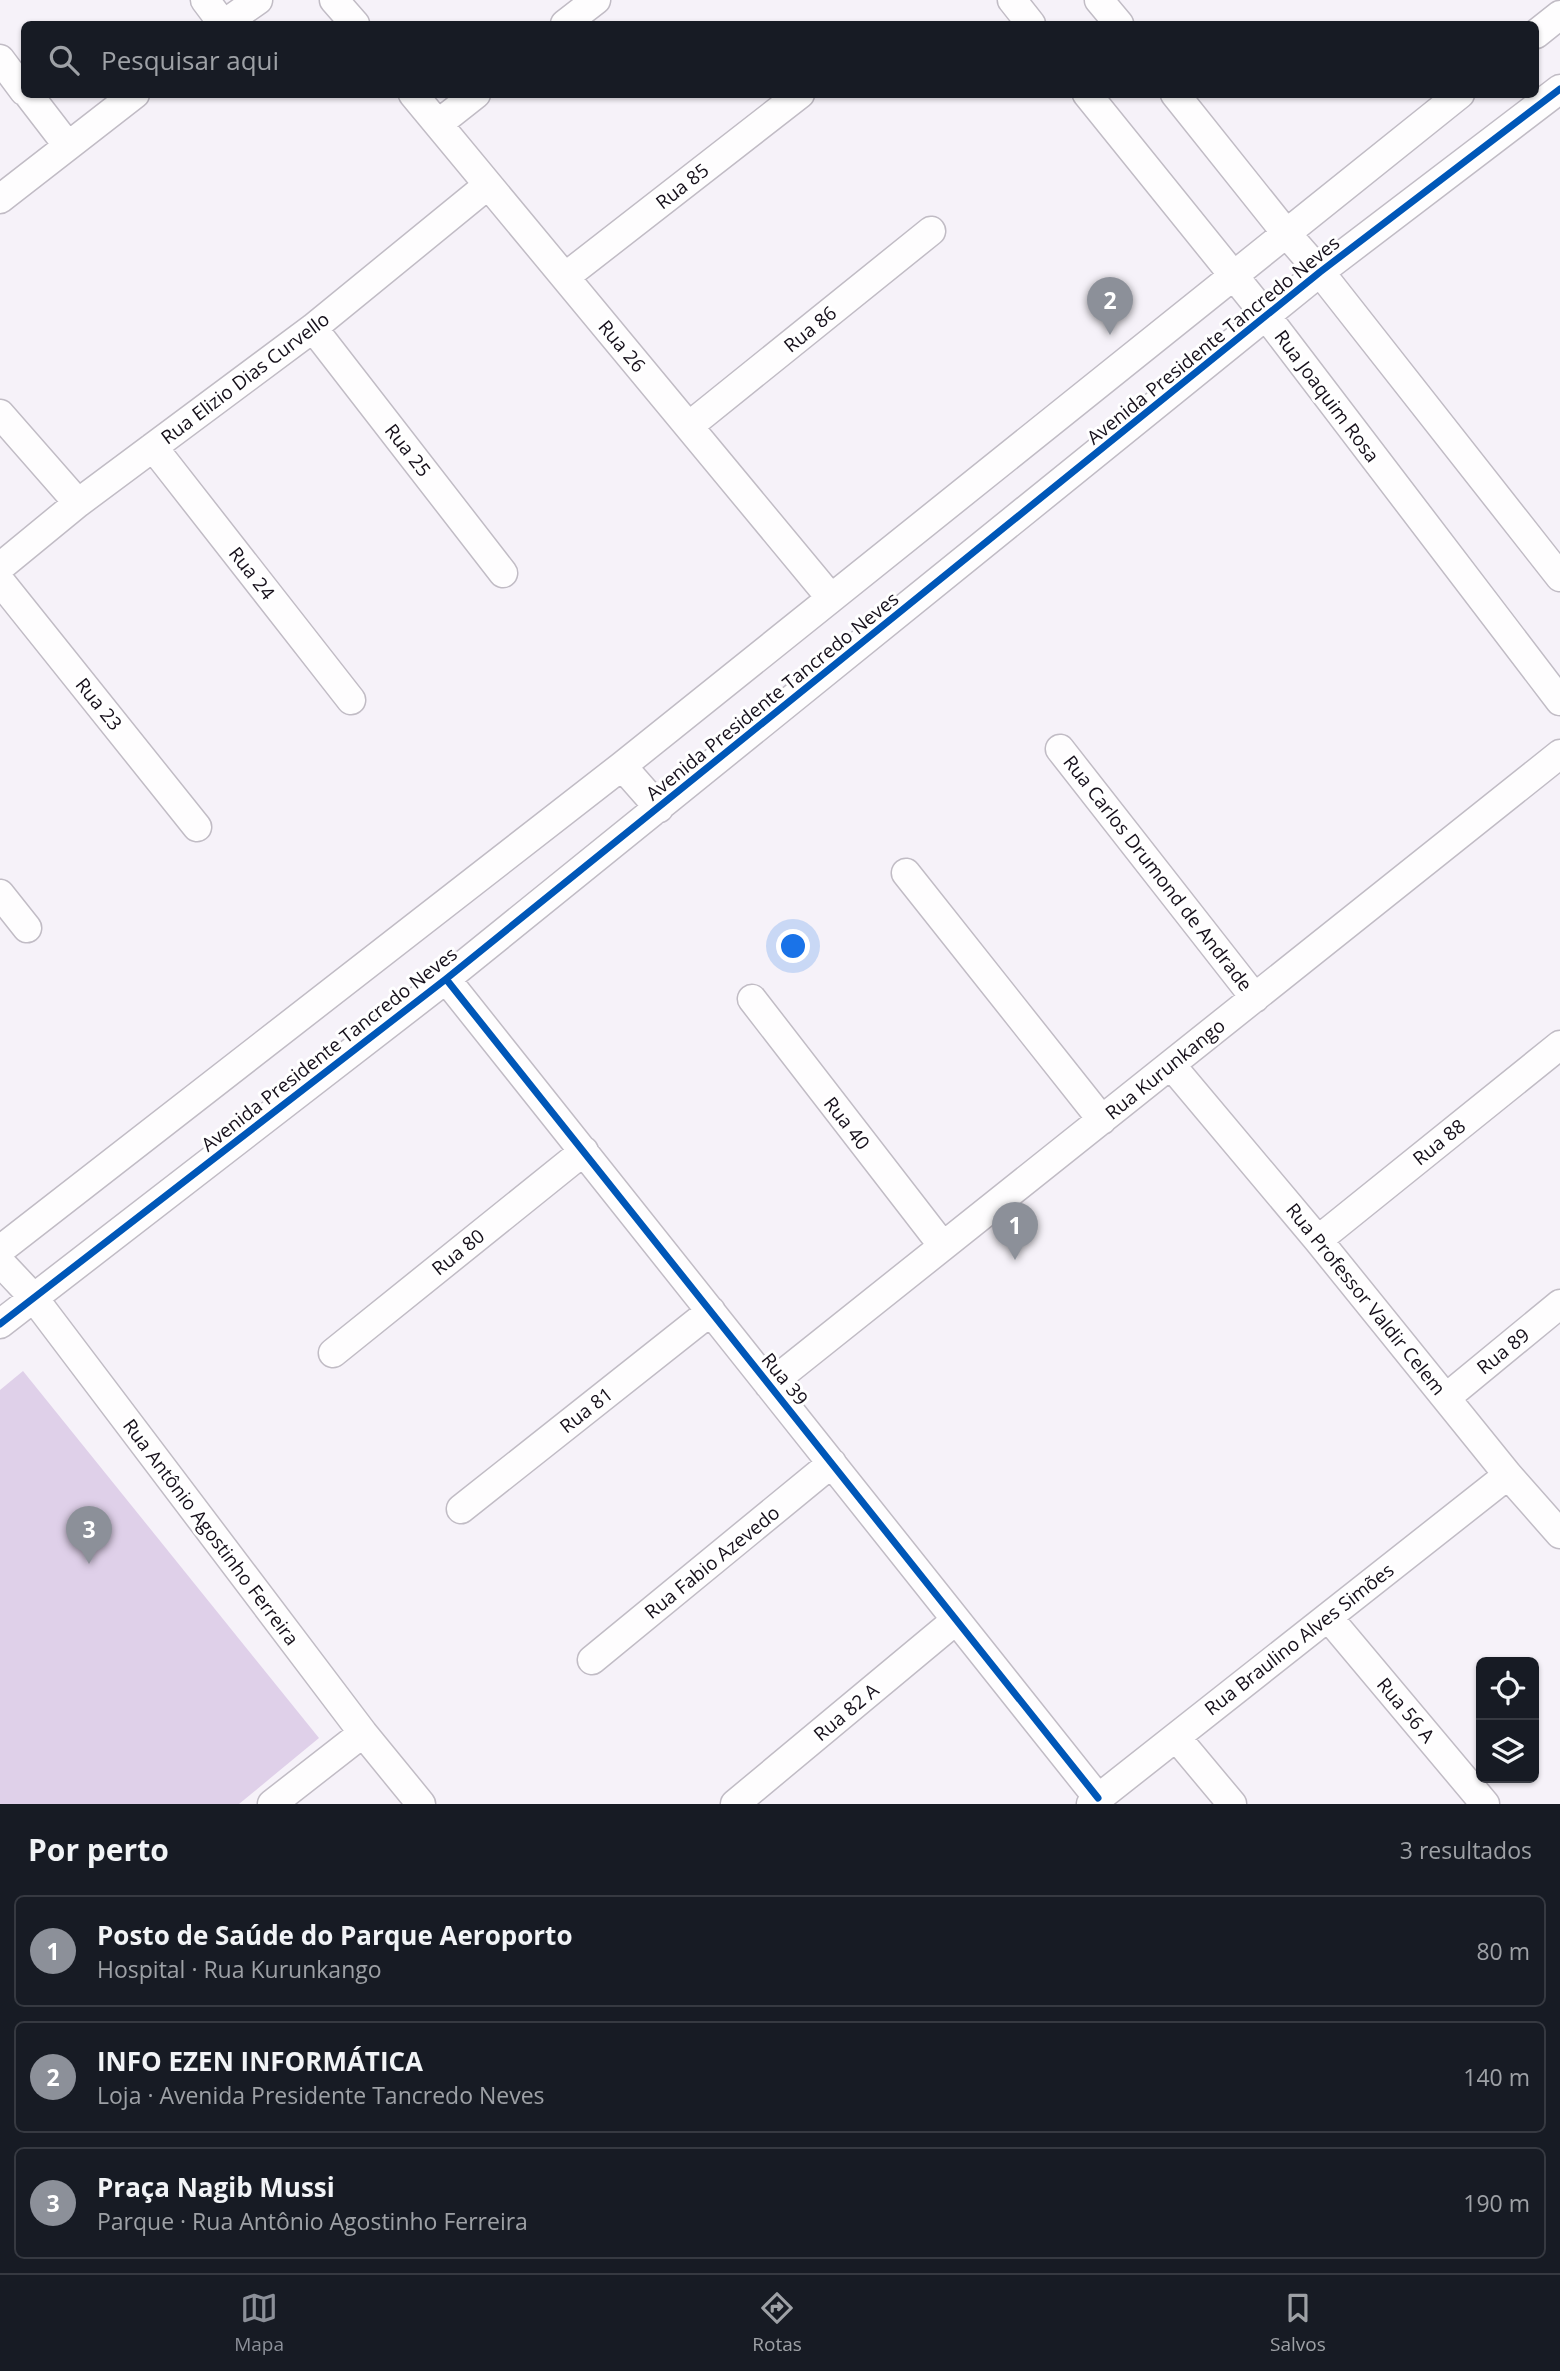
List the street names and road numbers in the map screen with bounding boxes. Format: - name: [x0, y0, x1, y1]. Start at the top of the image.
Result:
- street label: Rua 85: [650, 157, 714, 215]
- street label: Avenida Presidente Tancredo Neves: [1081, 230, 1345, 450]
- street label: Rua 86: [778, 300, 842, 358]
- street label: Rua Elizio Dias Curvello: [155, 306, 335, 450]
- street label: Rua 26: [593, 314, 651, 378]
- street label: Rua Joaquim Rosa: [1269, 325, 1385, 467]
- street label: Rua 25: [379, 418, 437, 482]
- street label: Rua 24: [223, 541, 281, 605]
- street label: Avenida Presidente Tancredo Neves: [640, 586, 904, 806]
- street label: Rua 23: [70, 672, 128, 736]
- street label: Rua Carlos Drumond de Andrade: [1058, 750, 1258, 996]
- street label: Avenida Presidente Tancredo Neves: [196, 941, 462, 1157]
- street label: Rua Kurunkango: [1100, 1013, 1230, 1125]
- street label: Rua 40: [818, 1091, 876, 1155]
- street label: Rua 88: [1407, 1113, 1471, 1171]
- street label: Rua Professor Valdir Celem: [1280, 1197, 1452, 1401]
- street label: Rua 80: [426, 1223, 490, 1281]
- street label: Rua 89: [1471, 1322, 1535, 1380]
- street label: Rua 39: [756, 1347, 814, 1411]
- street label: Rua 81: [554, 1381, 618, 1439]
- street label: Rua Antônio Agostinho Ferreira: [117, 1413, 305, 1651]
- street label: Rua Fabio Azevedo: [639, 1499, 785, 1625]
- street label: Rua Braulino Alves Simões: [1199, 1557, 1399, 1721]
- street label: Rua 56 A: [1371, 1672, 1441, 1748]
- street label: Rua 82 A: [808, 1677, 884, 1747]

